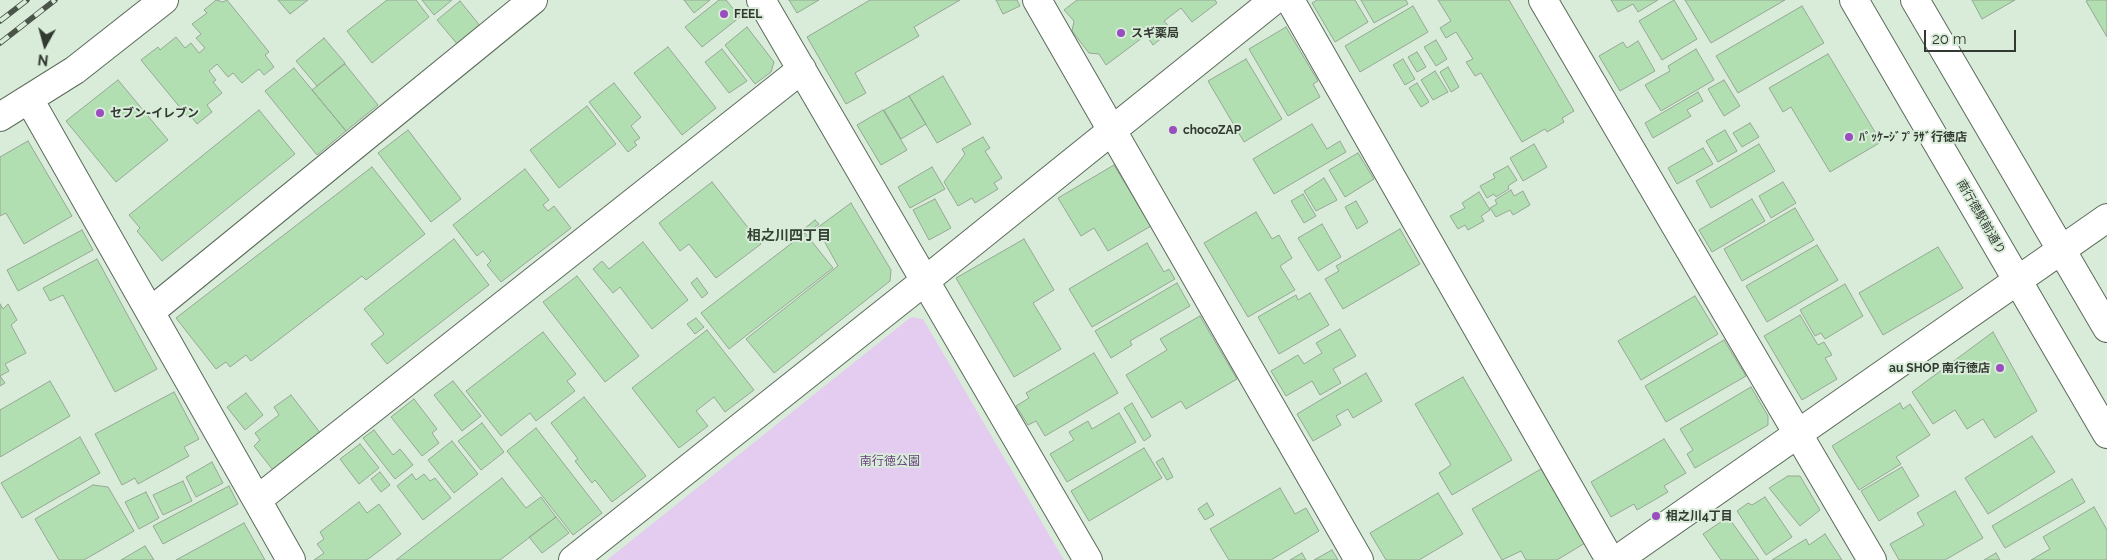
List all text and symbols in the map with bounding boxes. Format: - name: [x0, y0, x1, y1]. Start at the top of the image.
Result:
- place label: FEEL: [734, 7, 762, 21]
- marker: FEEL: [718, 8, 730, 20]
- north arrow: [20, 20, 70, 70]
- scale bar: [1927, 20, 2020, 52]
- place label: スギ薬局: [1131, 26, 1179, 40]
- marker: スギ薬局: [1115, 27, 1127, 39]
- text: 20 m: [1932, 30, 1967, 48]
- text: N: [37, 51, 49, 68]
- place label: セブン-イレブン: [110, 106, 199, 120]
- marker: セブン-イレブン: [94, 107, 106, 119]
- place label: chocoZAP: [1183, 123, 1241, 137]
- marker: chocoZAP: [1167, 124, 1179, 136]
- place label: ﾊﾟｯｹｰｼﾞﾌﾟﾗｻﾞ行徳店: [1859, 130, 1967, 144]
- marker: ﾊﾟｯｹｰｼﾞﾌﾟﾗｻﾞ行徳店: [1843, 131, 1855, 143]
- street label: 南行徳駅前通り: [1954, 177, 2008, 257]
- district label: 相之川四丁目: [747, 228, 831, 244]
- place label: au SHOP 南行徳店: [1889, 361, 1990, 375]
- marker: au SHOP 南行徳店: [1994, 362, 2006, 374]
- park label: 南行徳公園: [860, 454, 920, 468]
- place label: 相之川4丁目: [1666, 509, 1733, 523]
- marker: 相之川4丁目: [1650, 510, 1662, 522]

